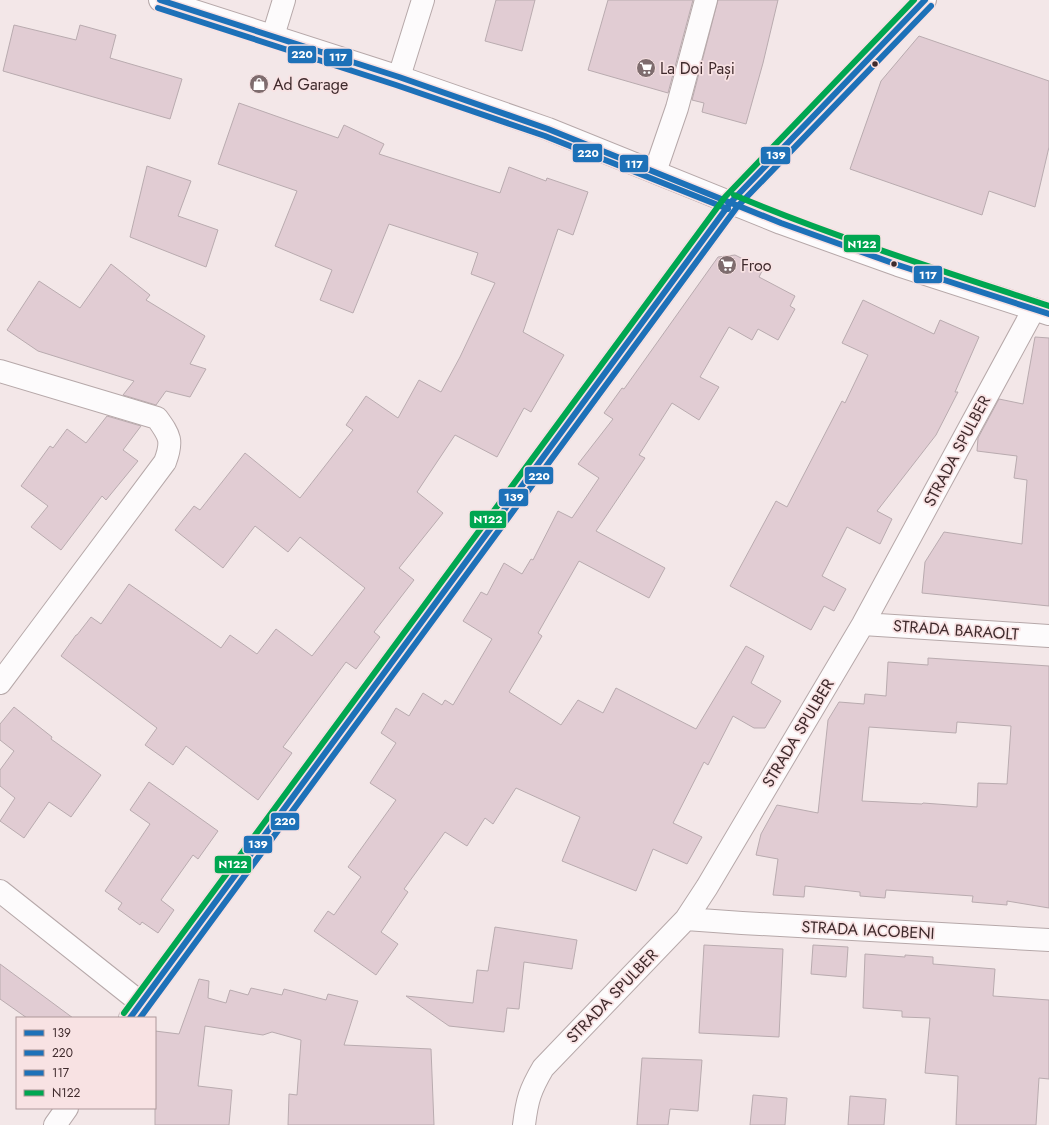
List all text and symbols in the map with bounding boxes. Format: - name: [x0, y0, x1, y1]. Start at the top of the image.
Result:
- line badge: 220: [287, 45, 317, 64]
- text: 220: [291, 46, 313, 62]
- line badge: 117: [323, 48, 353, 67]
- text: 117: [329, 49, 347, 65]
- supermarket icon: La Doi Pași: [635, 57, 657, 79]
- place label: La Doi Pași: [660, 57, 735, 80]
- unlabelled marker: [870, 59, 880, 69]
- shop icon: Ad Garage: [248, 73, 270, 95]
- place label: Ad Garage: [273, 73, 348, 96]
- line badge: 220: [572, 143, 603, 163]
- text: 220: [577, 145, 599, 161]
- line badge: 139: [760, 146, 791, 165]
- text: 139: [766, 147, 786, 163]
- line badge: 117: [619, 154, 649, 173]
- text: 117: [625, 156, 643, 172]
- line badge: N122: [843, 234, 881, 253]
- text: N122: [848, 236, 876, 252]
- supermarket icon: Froo: [716, 254, 738, 276]
- place label: Froo: [741, 254, 772, 277]
- unlabelled marker: [889, 259, 899, 269]
- line badge: 117: [913, 265, 943, 284]
- text: 117: [919, 267, 937, 283]
- street label: STRADA SPULBER: [918, 391, 996, 511]
- line badge: 220: [524, 466, 554, 485]
- text: 220: [528, 468, 550, 484]
- line badge: 139: [498, 488, 529, 507]
- text: 139: [504, 489, 524, 505]
- line badge: N122: [469, 510, 507, 529]
- text: N122: [474, 511, 502, 527]
- street label: STRADA BARAOLT: [892, 614, 1020, 646]
- street label: STRADA SPULBER: [756, 674, 840, 792]
- line badge: 220: [270, 812, 300, 831]
- text: 220: [274, 813, 296, 829]
- line badge: 139: [243, 835, 273, 854]
- text: 139: [248, 836, 268, 852]
- line badge: N122: [214, 855, 252, 874]
- text: N122: [219, 856, 247, 872]
- street label: STRADA IACOBENI: [801, 915, 935, 945]
- street label: STRADA SPULBER: [561, 944, 663, 1048]
- legend: [16, 1017, 156, 1109]
- text: 139: [52, 1024, 71, 1042]
- text: 220: [52, 1044, 73, 1062]
- text: 117: [52, 1064, 70, 1082]
- text: N122: [52, 1084, 81, 1102]

